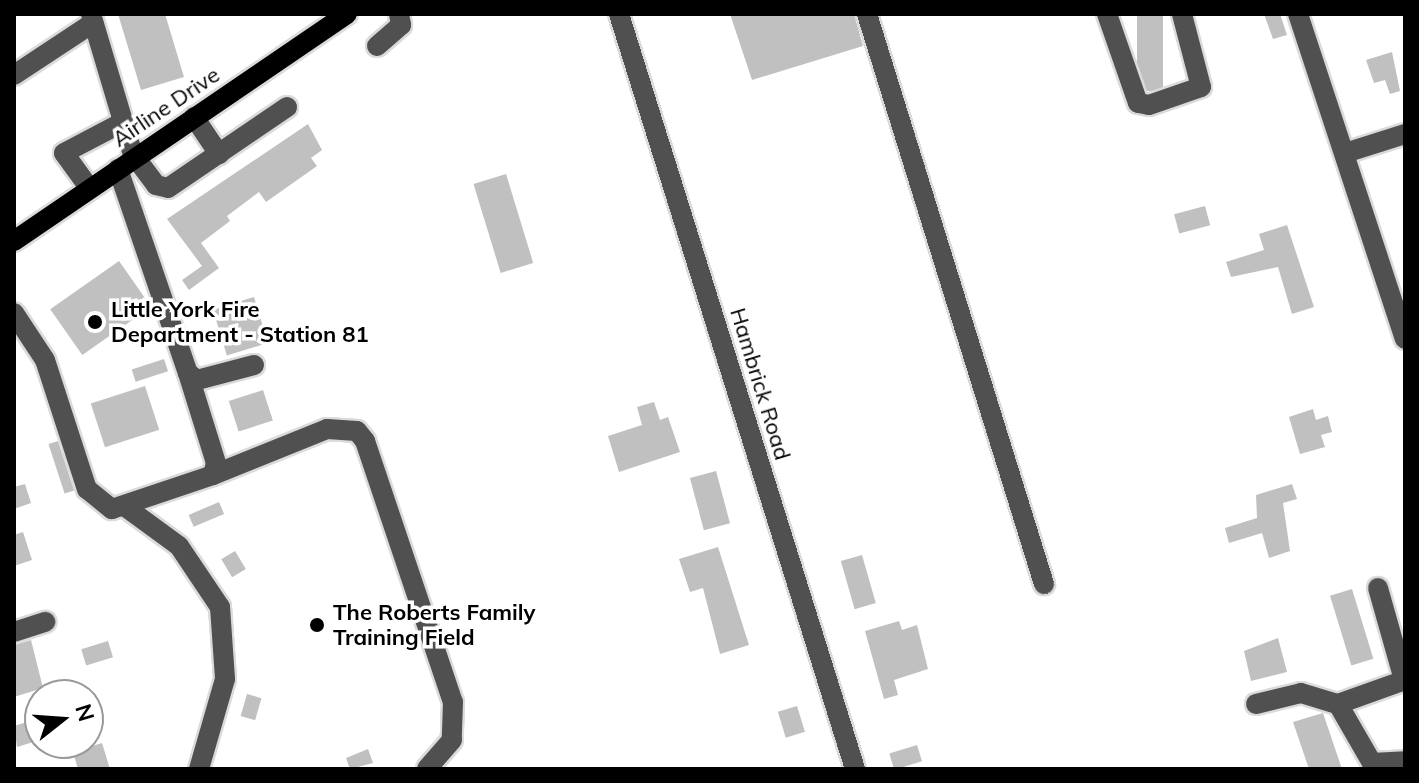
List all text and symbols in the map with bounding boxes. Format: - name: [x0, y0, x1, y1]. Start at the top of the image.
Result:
- street label: Airline Drive: [107, 61, 225, 153]
- place label: Little York Fire Department - Station 81: [111, 296, 369, 348]
- street label: Hambrick Road: [724, 305, 796, 463]
- marker: Little York Fire Department - Station 81: [86, 313, 104, 331]
- place label: The Roberts Family Training Field: [333, 599, 535, 650]
- marker: The Roberts Family Training Field: [308, 616, 326, 634]
- north arrow: [24, 679, 104, 759]
- text: N: [69, 701, 101, 725]

